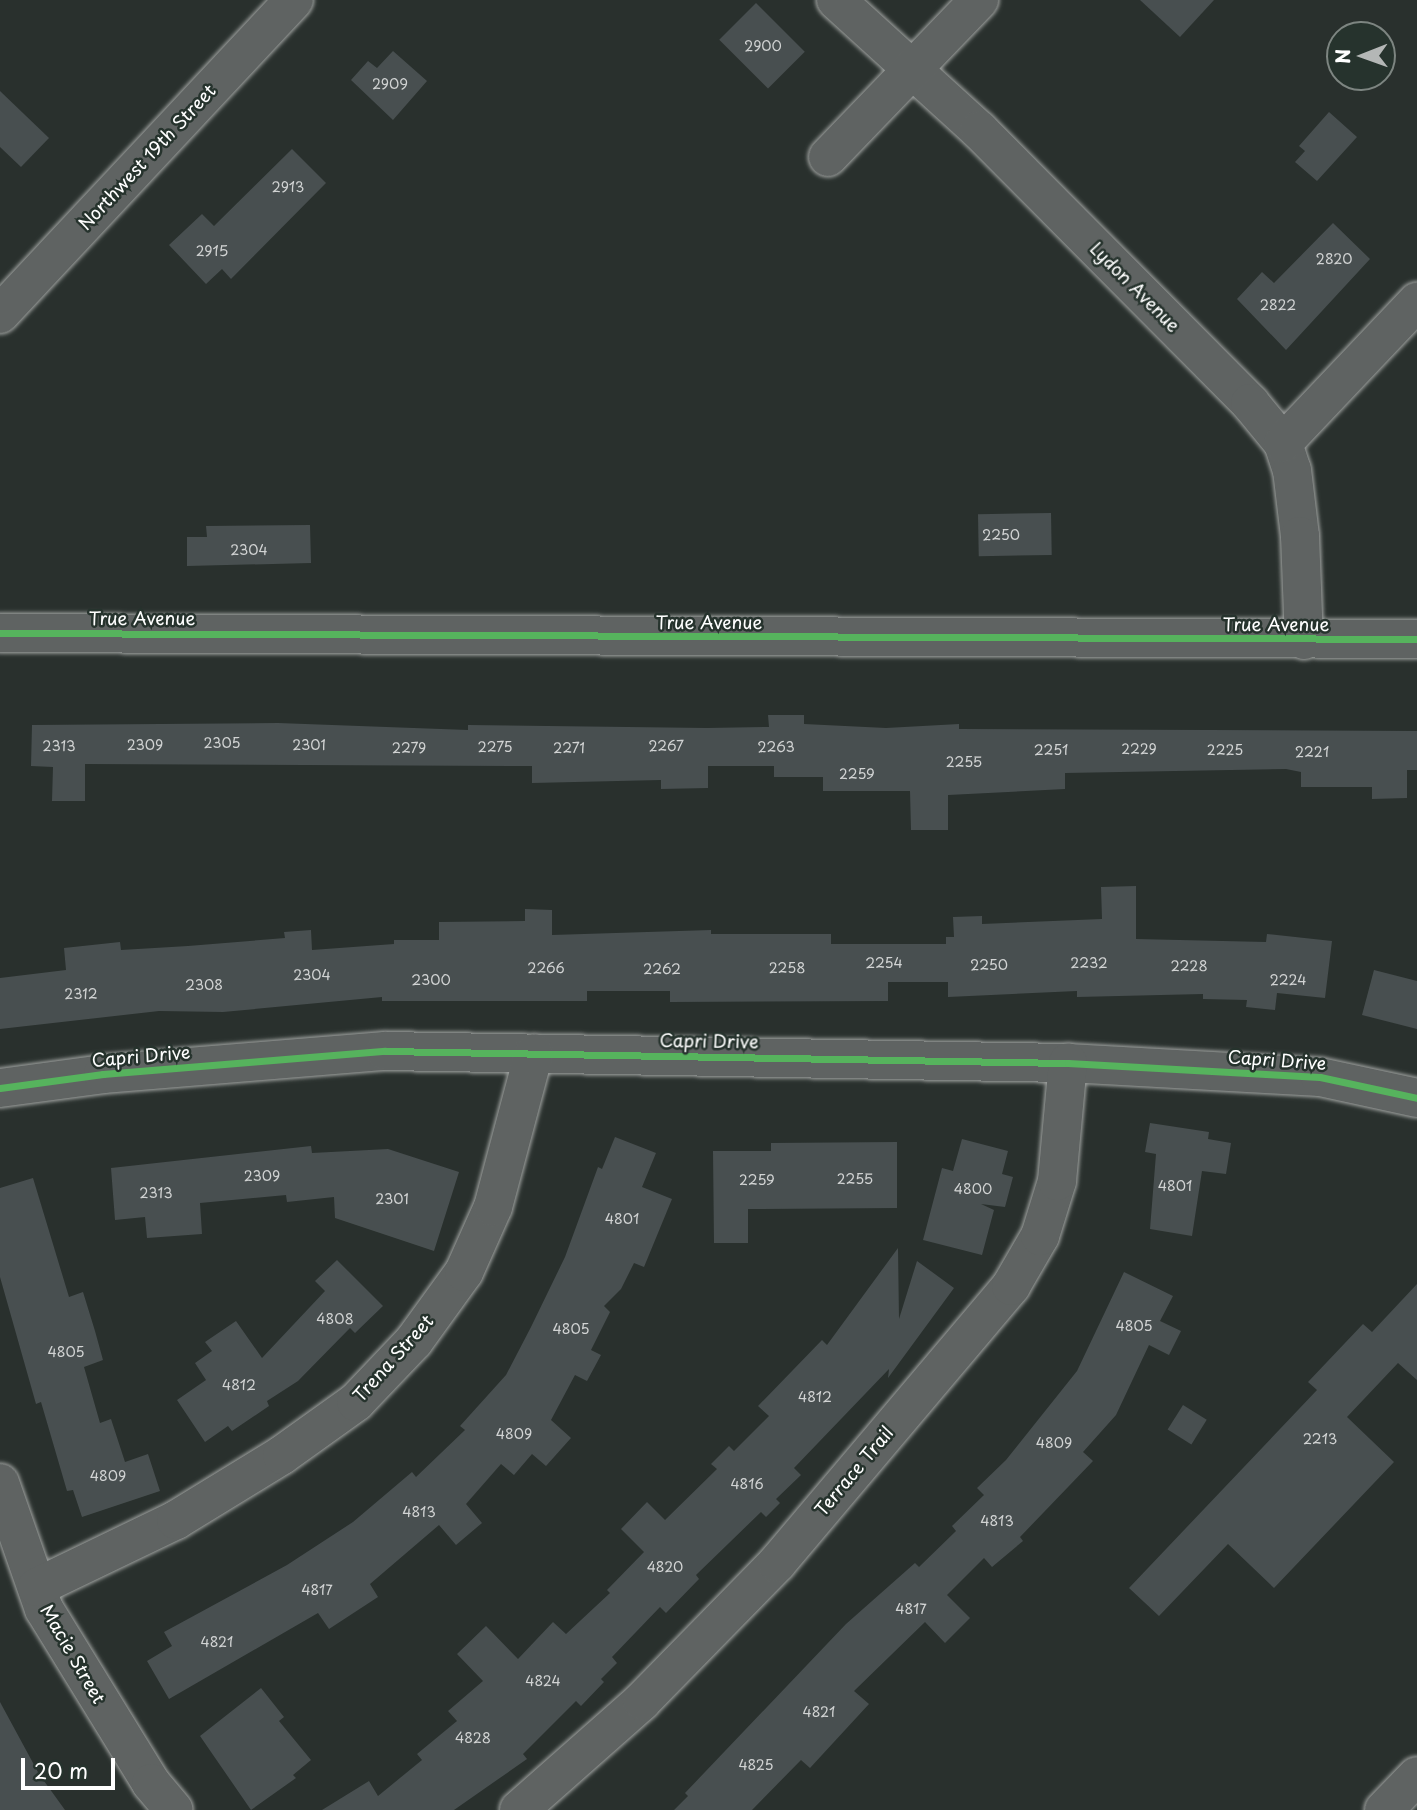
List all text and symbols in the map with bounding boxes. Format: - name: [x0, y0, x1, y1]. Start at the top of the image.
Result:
- north arrow: [1326, 21, 1396, 91]
- house number: 2900: [744, 38, 782, 54]
- text: N: [1328, 49, 1356, 64]
- house number: 2909: [372, 76, 408, 92]
- street label: Northwest 19th Street: [74, 80, 220, 234]
- house number: 2913: [272, 179, 304, 195]
- street label: Lydon Avenue: [1086, 238, 1184, 336]
- house number: 2915: [196, 243, 228, 259]
- house number: 2820: [1316, 251, 1352, 267]
- house number: 2822: [1260, 297, 1296, 313]
- house number: 2250: [982, 527, 1020, 543]
- house number: 2304: [230, 542, 268, 558]
- street label: True Avenue: [89, 607, 195, 629]
- street label: True Avenue: [656, 611, 762, 633]
- street label: True Avenue: [1223, 613, 1329, 635]
- house number: 2305: [203, 735, 241, 751]
- house number: 2309: [127, 737, 163, 753]
- house number: 2301: [292, 737, 326, 753]
- house number: 2313: [42, 738, 76, 754]
- house number: 2267: [648, 738, 684, 754]
- house number: 2275: [477, 739, 513, 755]
- house number: 2263: [757, 739, 795, 755]
- house number: 2279: [392, 740, 426, 756]
- house number: 2271: [553, 740, 585, 756]
- house number: 2229: [1121, 741, 1157, 757]
- house number: 2251: [1034, 742, 1068, 758]
- house number: 2225: [1207, 742, 1243, 758]
- house number: 2221: [1295, 744, 1329, 760]
- house number: 2255: [946, 754, 982, 770]
- house number: 2259: [839, 766, 875, 782]
- house number: 2254: [865, 955, 903, 971]
- house number: 2232: [1070, 955, 1108, 971]
- house number: 2250: [970, 957, 1008, 973]
- house number: 2228: [1170, 958, 1208, 974]
- house number: 2266: [527, 960, 565, 976]
- house number: 2258: [769, 960, 805, 976]
- house number: 2262: [643, 961, 681, 977]
- house number: 2304: [293, 967, 331, 983]
- house number: 2300: [411, 972, 451, 988]
- house number: 2224: [1270, 972, 1306, 988]
- house number: 2308: [185, 977, 223, 993]
- house number: 2312: [64, 986, 98, 1002]
- street label: Capri Drive: [659, 1029, 759, 1053]
- street label: Capri Drive: [90, 1041, 192, 1071]
- street label: Capri Drive: [1226, 1046, 1328, 1074]
- house number: 2309: [244, 1168, 280, 1184]
- house number: 2255: [837, 1171, 873, 1187]
- house number: 2259: [739, 1172, 775, 1188]
- house number: 4801: [1158, 1178, 1192, 1194]
- house number: 4800: [954, 1181, 992, 1197]
- house number: 2313: [139, 1185, 173, 1201]
- house number: 2301: [375, 1191, 409, 1207]
- house number: 4801: [605, 1211, 639, 1227]
- street label: Trena Street: [348, 1310, 438, 1406]
- house number: 4808: [316, 1311, 354, 1327]
- house number: 4805: [1115, 1318, 1153, 1334]
- house number: 4805: [552, 1321, 590, 1337]
- house number: 4805: [47, 1344, 85, 1360]
- house number: 4812: [222, 1377, 256, 1393]
- house number: 4812: [798, 1389, 832, 1405]
- street label: Terrace Trail: [810, 1421, 898, 1521]
- house number: 4809: [496, 1426, 532, 1442]
- house number: 2213: [1303, 1431, 1337, 1447]
- house number: 4809: [1036, 1435, 1072, 1451]
- house number: 4809: [90, 1468, 126, 1484]
- house number: 4816: [730, 1476, 764, 1492]
- house number: 4813: [402, 1504, 436, 1520]
- house number: 4813: [980, 1513, 1014, 1529]
- house number: 4820: [647, 1559, 683, 1575]
- house number: 4817: [301, 1582, 333, 1598]
- street label: Macie Street: [36, 1600, 110, 1708]
- house number: 4817: [895, 1601, 927, 1617]
- house number: 4821: [201, 1634, 233, 1650]
- house number: 4824: [525, 1673, 561, 1689]
- house number: 4821: [803, 1704, 835, 1720]
- house number: 4828: [455, 1730, 491, 1746]
- scale bar: [24, 1744, 119, 1788]
- text: 20 m: [34, 1754, 88, 1786]
- house number: 4825: [738, 1757, 774, 1773]

